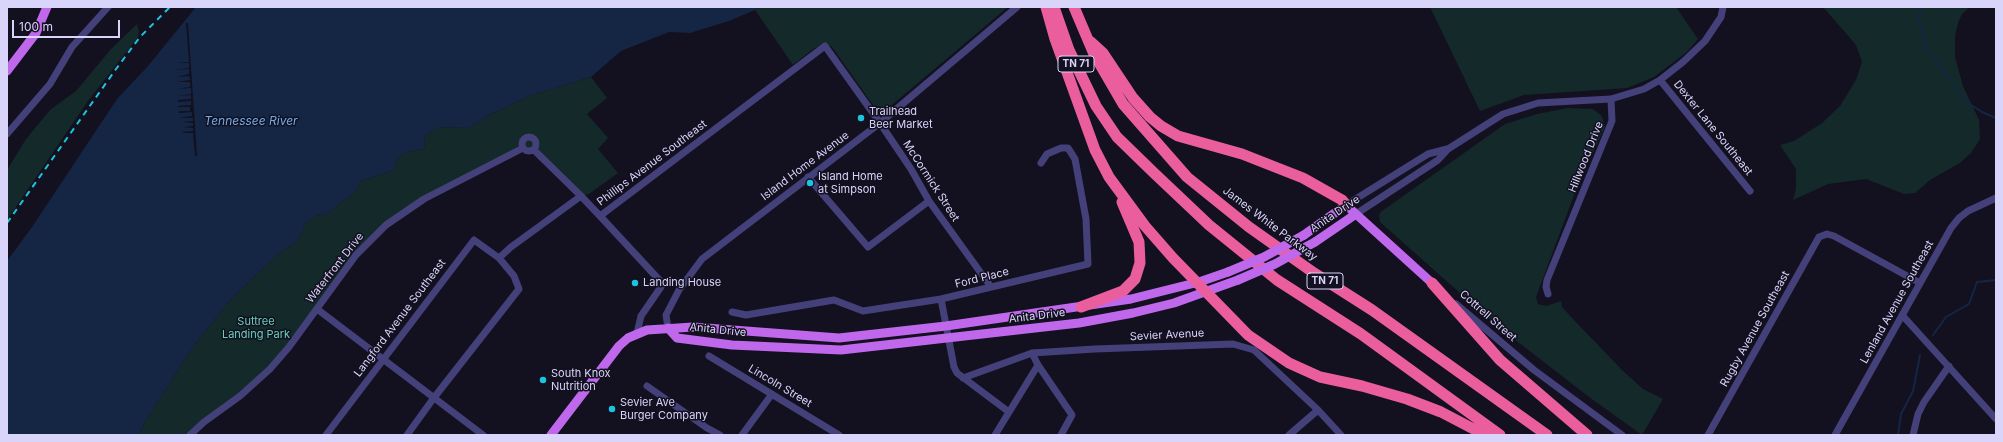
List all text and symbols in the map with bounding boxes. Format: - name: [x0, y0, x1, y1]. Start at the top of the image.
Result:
- scale bar: [14, 12, 122, 38]
- text: 100 m: [19, 19, 53, 34]
- road number: TN 71: [1058, 56, 1094, 72]
- street label: Dexter Lane Southeast: [1671, 78, 1755, 178]
- place label: Trailhead Beer Market: [869, 105, 932, 131]
- marker: Trailhead Beer Market: [856, 113, 866, 123]
- water label: Tennessee River: [204, 114, 298, 128]
- street label: Phillips Avenue Southeast: [595, 117, 709, 209]
- street label: Hillwood Drive: [1566, 120, 1606, 194]
- street label: Island Home Avenue: [759, 129, 851, 203]
- street label: McCormick Street: [900, 138, 962, 224]
- place label: Island Home at Simpson: [818, 170, 883, 196]
- marker: Island Home at Simpson: [805, 178, 815, 188]
- street label: James White Parkway: [1220, 184, 1320, 264]
- street label: Anita Drive: [1308, 193, 1362, 235]
- street label: Waterfront Drive: [303, 230, 367, 306]
- street label: Lenland Avenue Southeast: [1858, 238, 1936, 366]
- street label: Langford Avenue Southeast: [351, 257, 449, 379]
- street label: Ford Place: [954, 265, 1010, 291]
- street label: Rugby Avenue Southeast: [1718, 269, 1792, 389]
- road number: TN 71: [1307, 273, 1343, 289]
- place label: Landing House: [643, 276, 721, 290]
- marker: Landing House: [630, 278, 640, 288]
- street label: Cottrell Street: [1457, 288, 1519, 344]
- street label: Anita Drive: [1008, 306, 1066, 326]
- park label: Suttree Landing Park: [222, 315, 290, 341]
- street label: Anita Drive: [689, 320, 747, 340]
- street label: Sevier Avenue: [1130, 326, 1204, 344]
- street label: Lincoln Street: [746, 362, 814, 410]
- place label: South Knox Nutrition: [551, 367, 611, 393]
- marker: South Knox Nutrition: [538, 375, 548, 385]
- place label: Sevier Ave Burger Company: [620, 396, 708, 422]
- marker: Sevier Ave Burger Company: [607, 404, 617, 414]

